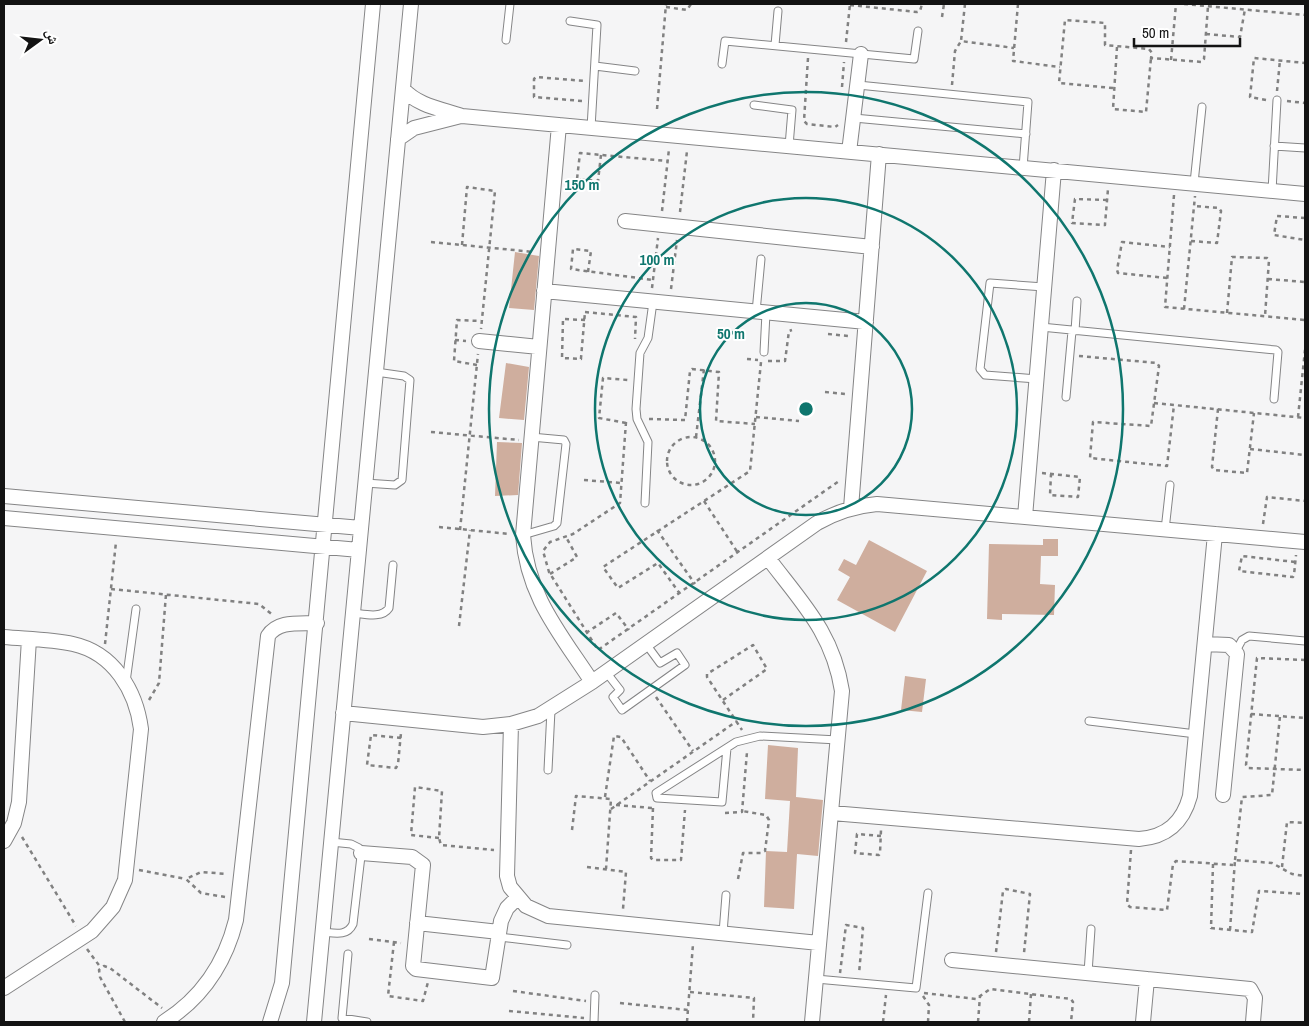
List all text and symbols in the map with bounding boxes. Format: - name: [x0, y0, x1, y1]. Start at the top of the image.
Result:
- north arrow: [15, 15, 65, 65]
- scale bar: [1134, 15, 1240, 47]
- text: 50 m: [1142, 22, 1169, 43]
- text: ش: [42, 27, 63, 46]
- text: 150 m: [565, 174, 599, 195]
- text: 100 m: [640, 249, 674, 270]
- text: 50 m: [717, 323, 745, 344]
- centre of rings: [797, 400, 815, 418]

